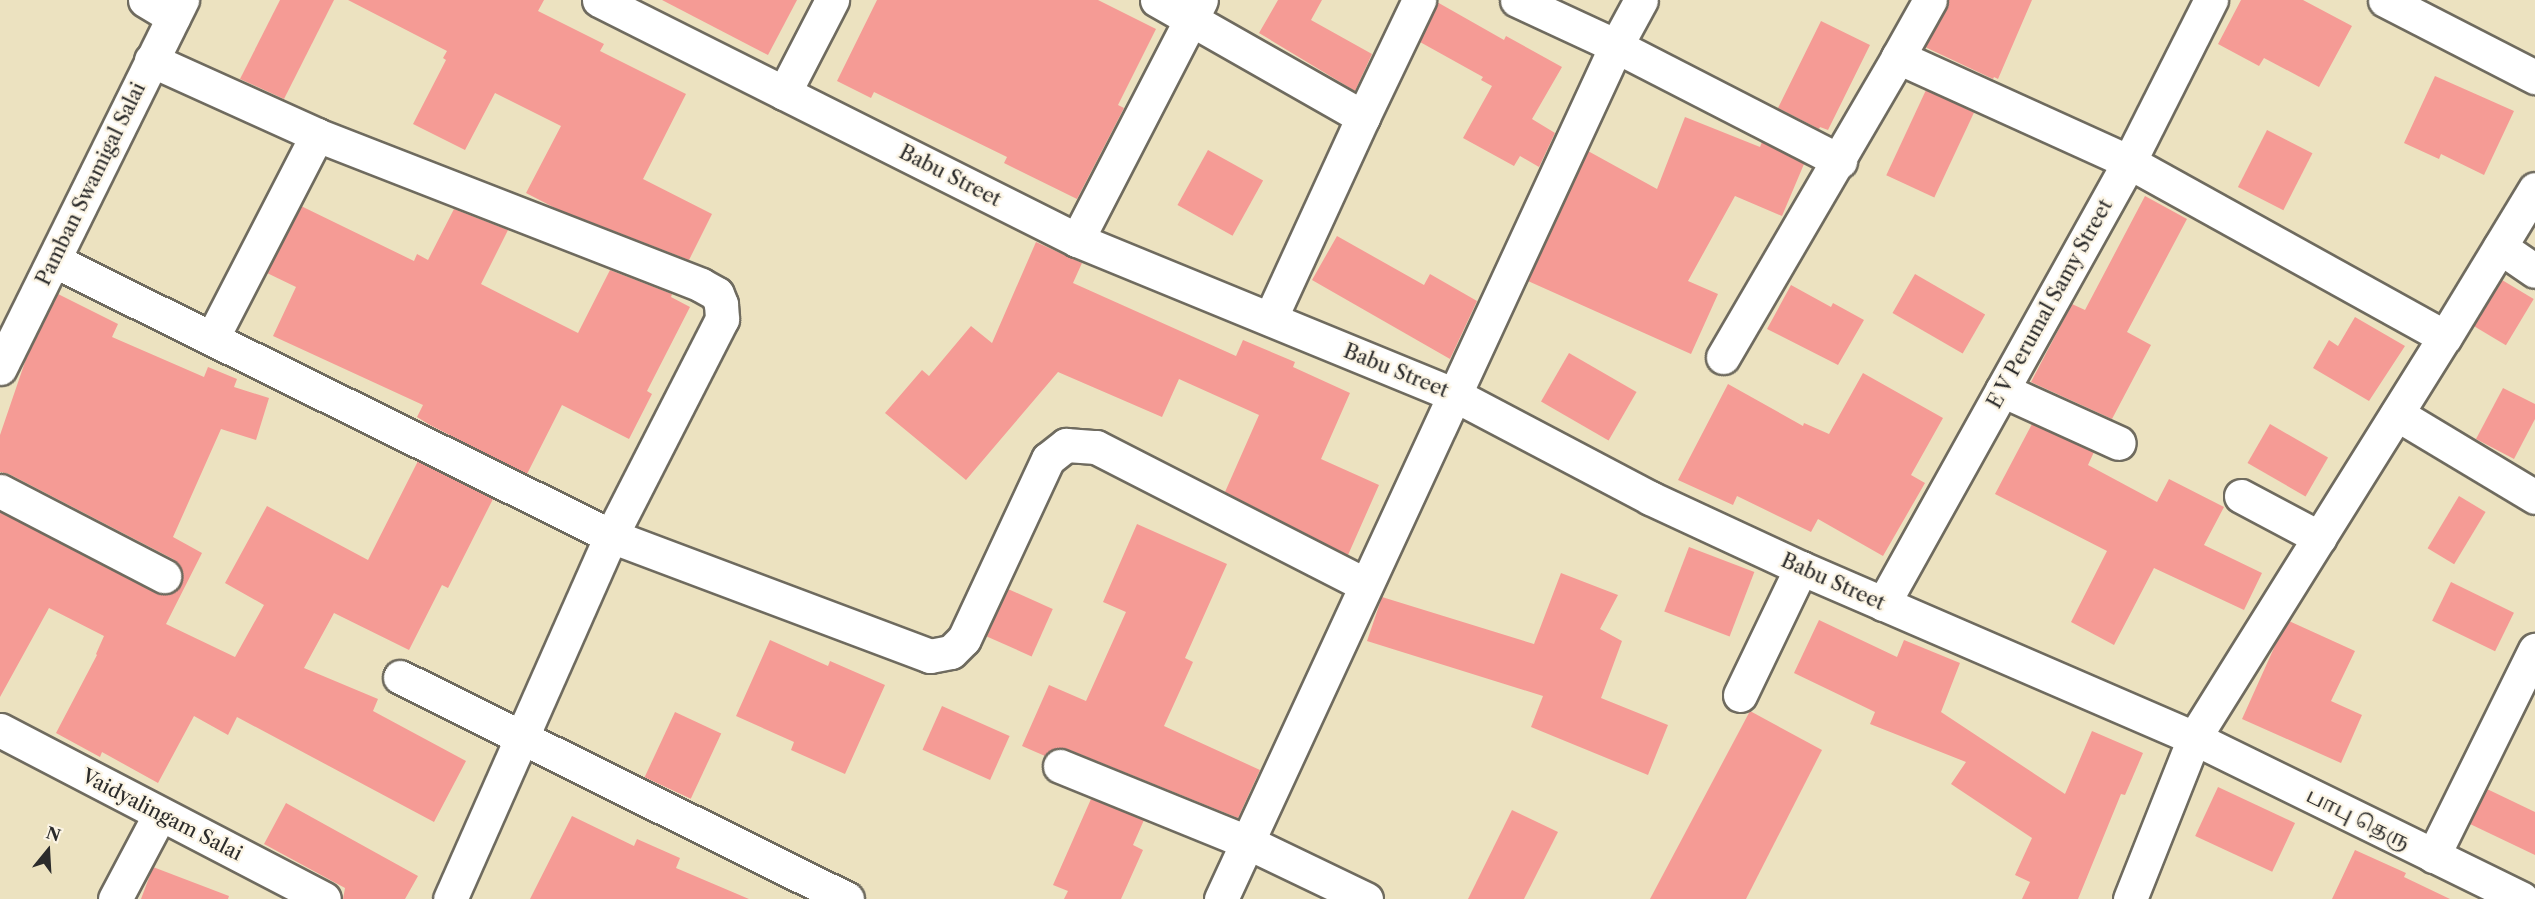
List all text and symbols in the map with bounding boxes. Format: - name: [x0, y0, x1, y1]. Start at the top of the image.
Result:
- street label: Pamban Swamigal Salai: [31, 79, 151, 289]
- street label: Babu Street: [895, 140, 1005, 212]
- street label: E V Perumal Samy Street: [1982, 194, 2118, 414]
- street label: Babu Street: [1340, 339, 1452, 403]
- street label: Babu Street: [1777, 548, 1889, 616]
- street label: Vaidyalingam Salai: [78, 764, 246, 866]
- street label: பாபு தெரு: [2302, 784, 2414, 854]
- north arrow: [18, 821, 78, 881]
- text: N: [44, 822, 63, 846]

